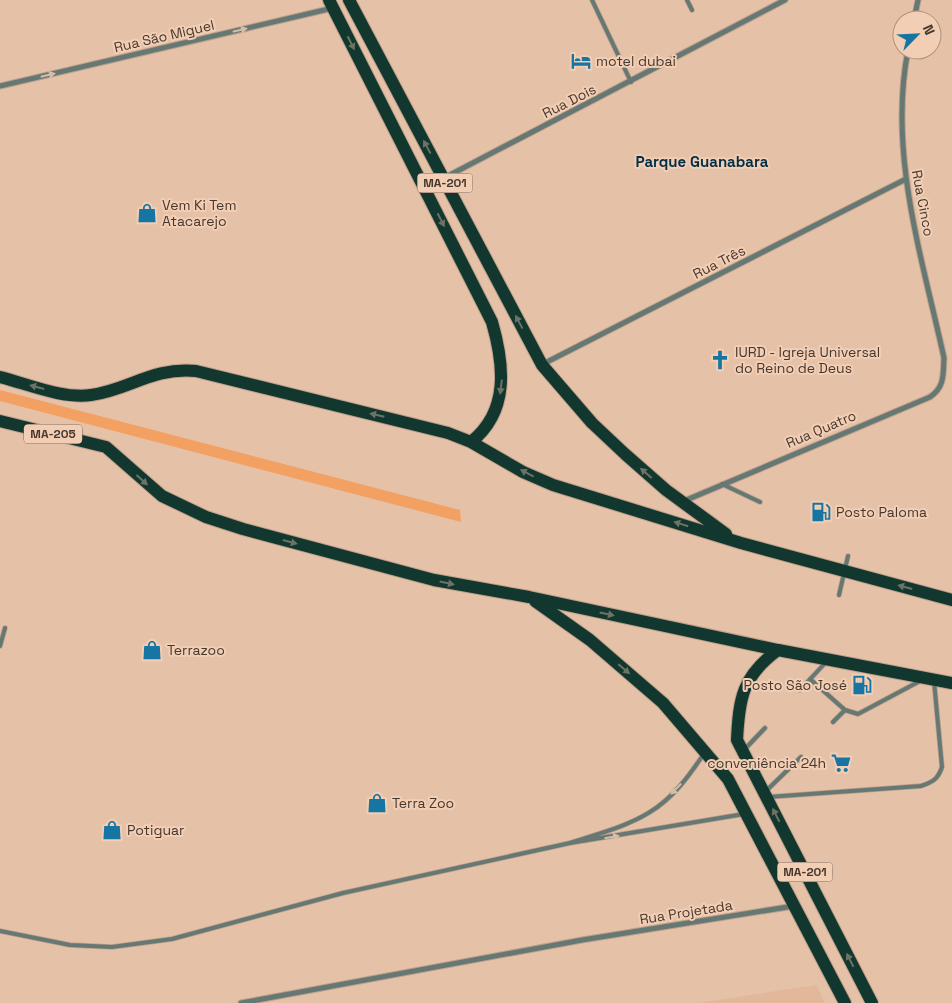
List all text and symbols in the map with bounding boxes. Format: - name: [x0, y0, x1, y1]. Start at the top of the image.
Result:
- north arrow: [892, 10, 942, 60]
- street label: Rua São Miguel: [112, 16, 216, 56]
- text: N: [919, 22, 939, 38]
- one-way arrow: [232, 26, 247, 34]
- one-way arrow: [347, 36, 355, 51]
- hotel icon: motel dubai: [570, 50, 592, 72]
- place label: motel dubai: [596, 52, 676, 70]
- one-way arrow: [40, 71, 55, 79]
- street label: Rua Dois: [539, 80, 599, 122]
- one-way arrow: [423, 140, 431, 155]
- district label: Parque Guanabara: [636, 152, 769, 171]
- street label: Rua Cinco: [908, 168, 938, 238]
- road number: MA-201: [418, 174, 472, 192]
- place label: Vem Ki Tem Atacarejo: [162, 196, 236, 230]
- shop icon: Vem Ki Tem Atacarejo: [136, 202, 158, 224]
- one-way arrow: [437, 212, 445, 227]
- street label: Rua Três: [690, 241, 748, 283]
- one-way arrow: [515, 315, 523, 329]
- place label: IURD - Igreja Universal do Reino de Deus: [735, 343, 880, 377]
- church icon: IURD - Igreja Universal do Reino de Deus: [709, 349, 731, 371]
- one-way arrow: [497, 379, 505, 395]
- one-way arrow: [30, 382, 45, 390]
- street label: Rua Quatro: [783, 406, 859, 452]
- one-way arrow: [369, 411, 384, 419]
- road number: MA-205: [24, 424, 82, 444]
- one-way arrow: [639, 467, 652, 478]
- one-way arrow: [520, 469, 534, 477]
- one-way arrow: [135, 474, 148, 485]
- fuel station icon: Posto Paloma: [810, 501, 832, 523]
- place label: Posto Paloma: [836, 503, 927, 521]
- one-way arrow: [674, 520, 689, 528]
- one-way arrow: [282, 538, 298, 546]
- one-way arrow: [440, 579, 455, 587]
- one-way arrow: [897, 583, 912, 591]
- one-way arrow: [599, 610, 614, 618]
- shop icon: Terrazoo: [141, 639, 163, 661]
- place label: Terrazoo: [167, 641, 225, 659]
- one-way arrow: [617, 663, 630, 674]
- fuel station icon: Posto São José: [851, 674, 873, 696]
- place label: Posto São José: [744, 676, 847, 694]
- supermarket icon: conveniência 24h: [830, 752, 852, 774]
- place label: conveniência 24h: [707, 754, 826, 772]
- one-way arrow: [670, 783, 682, 795]
- shop icon: Terra Zoo: [366, 792, 388, 814]
- place label: Terra Zoo: [392, 794, 454, 812]
- one-way arrow: [772, 808, 780, 823]
- shop icon: Potiguar: [101, 819, 123, 841]
- place label: Potiguar: [127, 821, 184, 839]
- one-way arrow: [604, 832, 620, 840]
- road number: MA-201: [778, 862, 832, 882]
- street label: Rua Projetada: [638, 896, 734, 928]
- one-way arrow: [846, 952, 854, 967]

